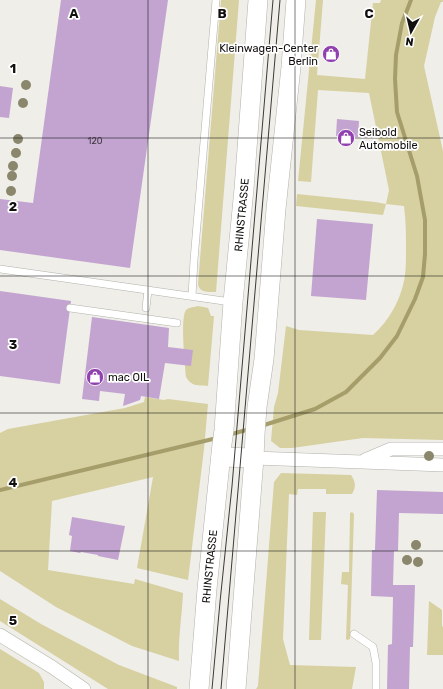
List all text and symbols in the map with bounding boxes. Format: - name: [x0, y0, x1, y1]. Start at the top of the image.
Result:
- text: A: [69, 6, 79, 21]
- text: B: [217, 6, 227, 21]
- text: C: [364, 6, 374, 21]
- north arrow: [391, 12, 431, 52]
- text: N: [405, 34, 415, 48]
- place label: Kleinwagen-Center Berlin: [219, 42, 319, 68]
- shop icon: Kleinwagen-Center Berlin: [321, 44, 341, 64]
- text: 1: [10, 61, 16, 76]
- place label: Seibold Automobile: [359, 126, 418, 152]
- shop icon: Seibold Automobile: [336, 128, 356, 148]
- house number: 120: [88, 136, 103, 146]
- street label: RHINSTRASSE: [231, 177, 251, 252]
- text: 2: [9, 199, 17, 214]
- text: 3: [9, 337, 18, 352]
- shop icon: mac OIL: [85, 367, 105, 387]
- place label: mac OIL: [108, 371, 149, 384]
- text: 4: [9, 475, 18, 490]
- street label: RHINSTRASSE: [199, 529, 220, 604]
- text: 5: [9, 613, 17, 628]

